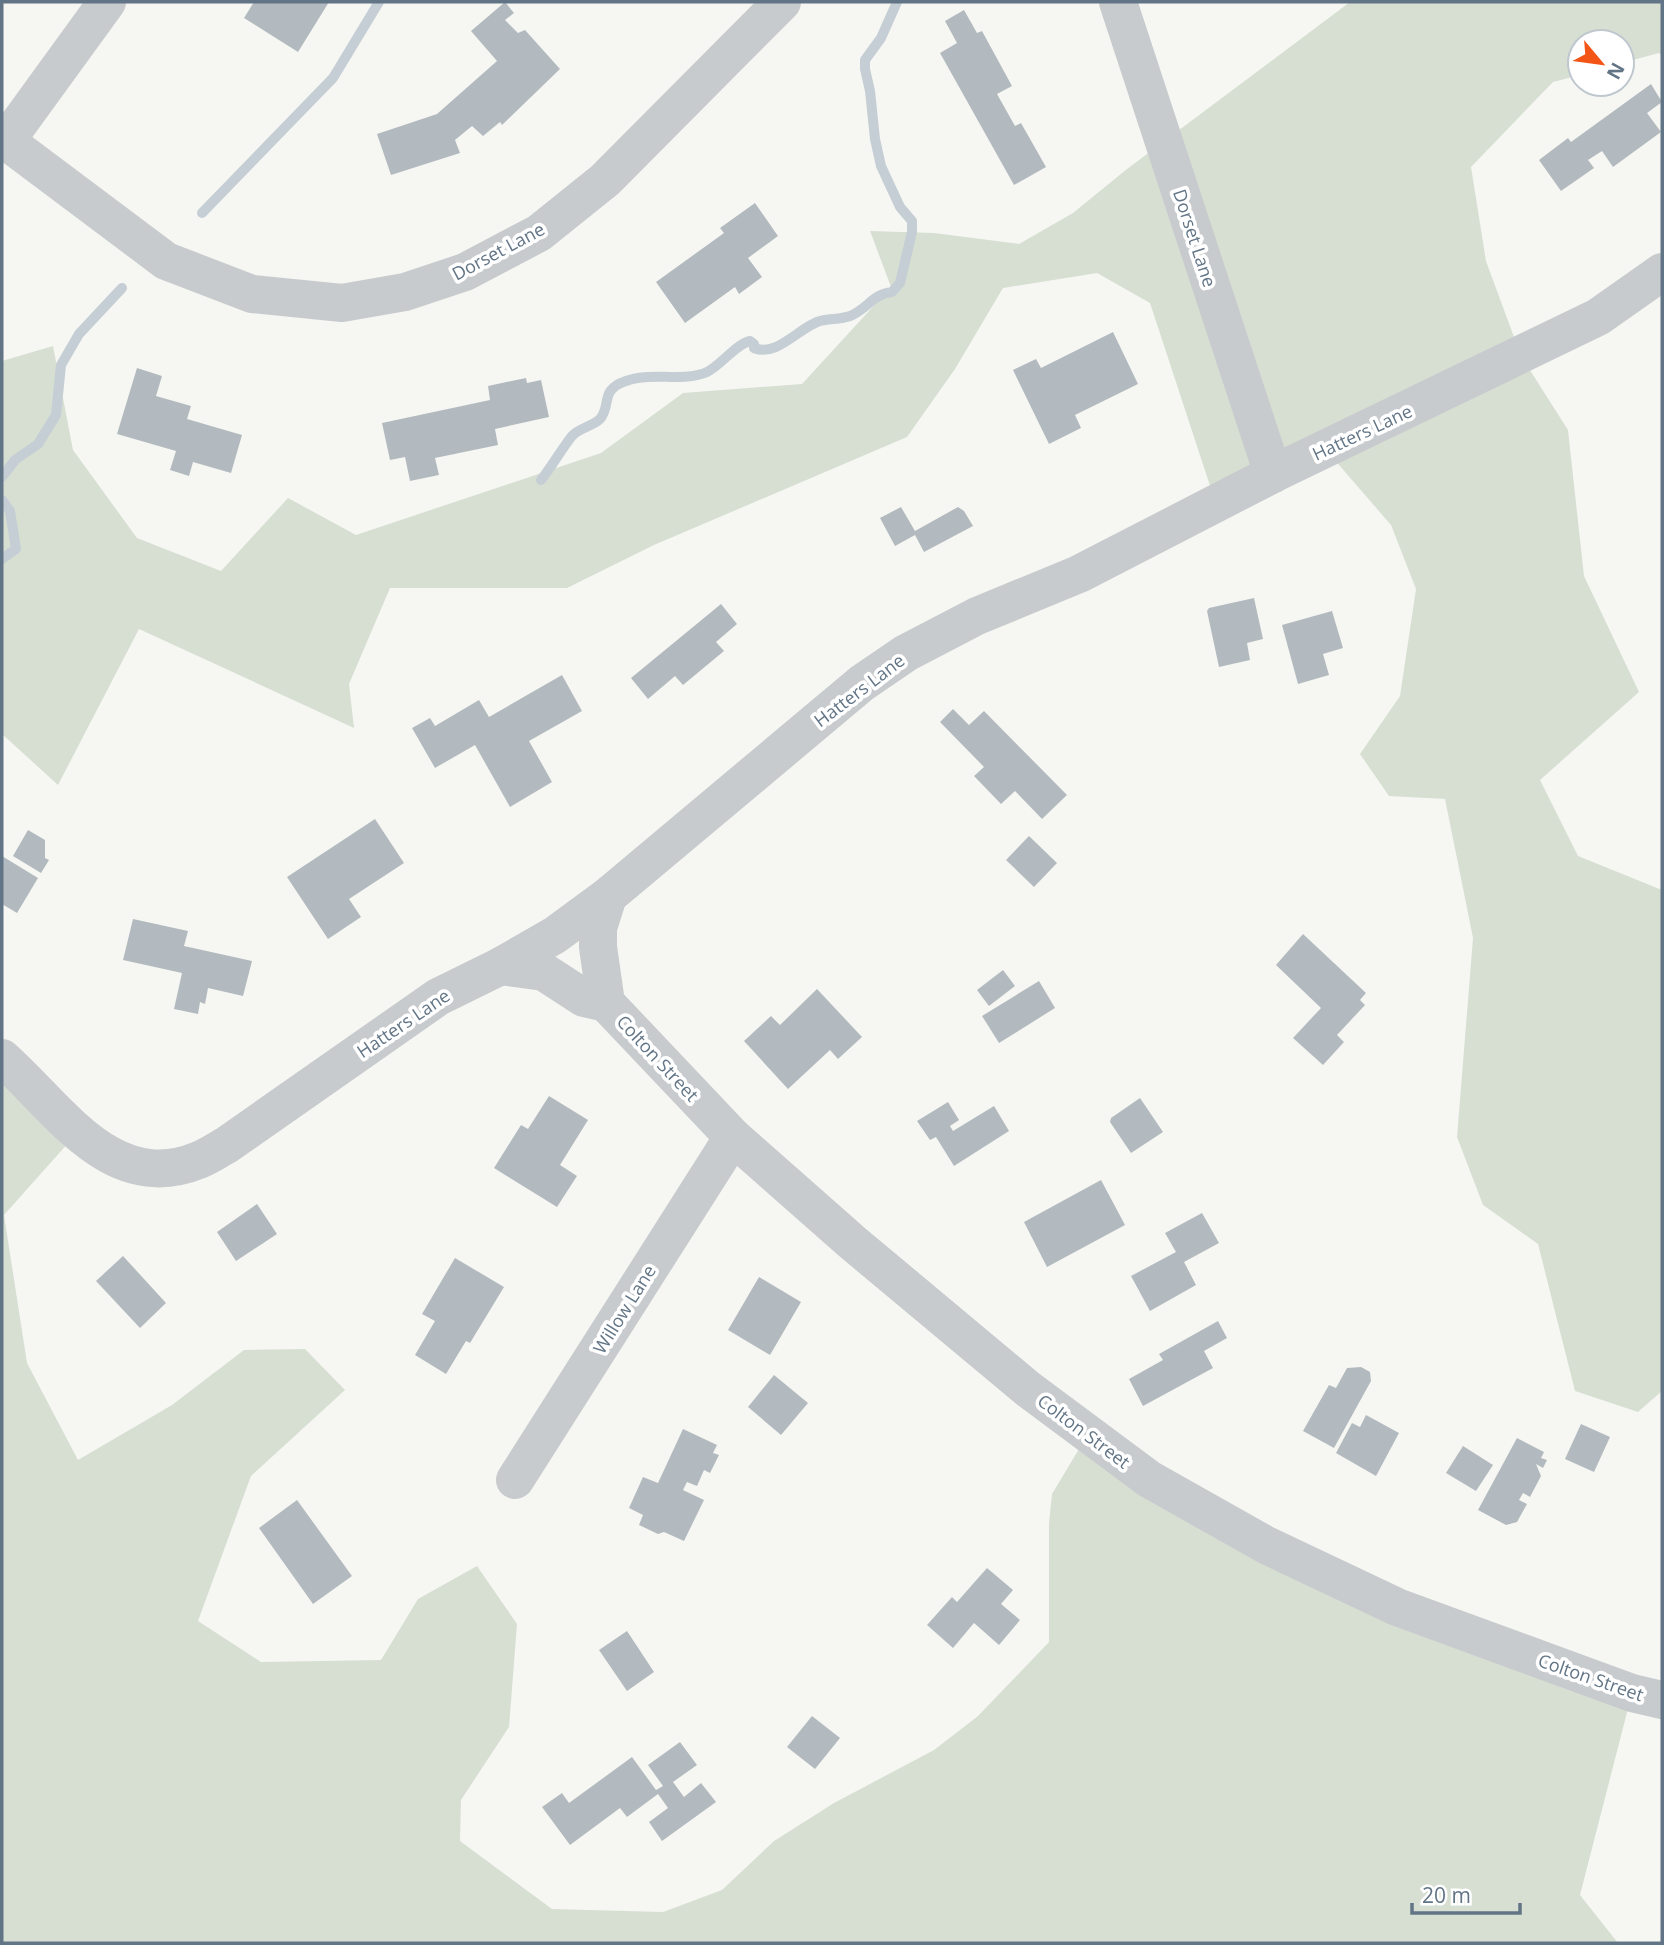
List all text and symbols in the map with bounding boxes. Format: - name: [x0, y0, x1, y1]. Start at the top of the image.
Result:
- north arrow: [1566, 28, 1636, 98]
- text: N: [1601, 58, 1631, 84]
- street label: Dorset Lane: [1168, 186, 1222, 290]
- street label: Dorset Lane: [448, 217, 548, 285]
- street label: Hatters Lane: [1308, 398, 1416, 466]
- street label: Hatters Lane: [809, 648, 909, 732]
- street label: Hatters Lane: [352, 983, 454, 1063]
- street label: Colton Street: [612, 1010, 704, 1106]
- street label: Willow Lane: [587, 1260, 661, 1358]
- street label: Colton Street: [1033, 1388, 1135, 1474]
- street label: Colton Street: [1535, 1648, 1647, 1706]
- scale bar: [1412, 1871, 1520, 1915]
- text: 20 m: [1422, 1881, 1471, 1909]

